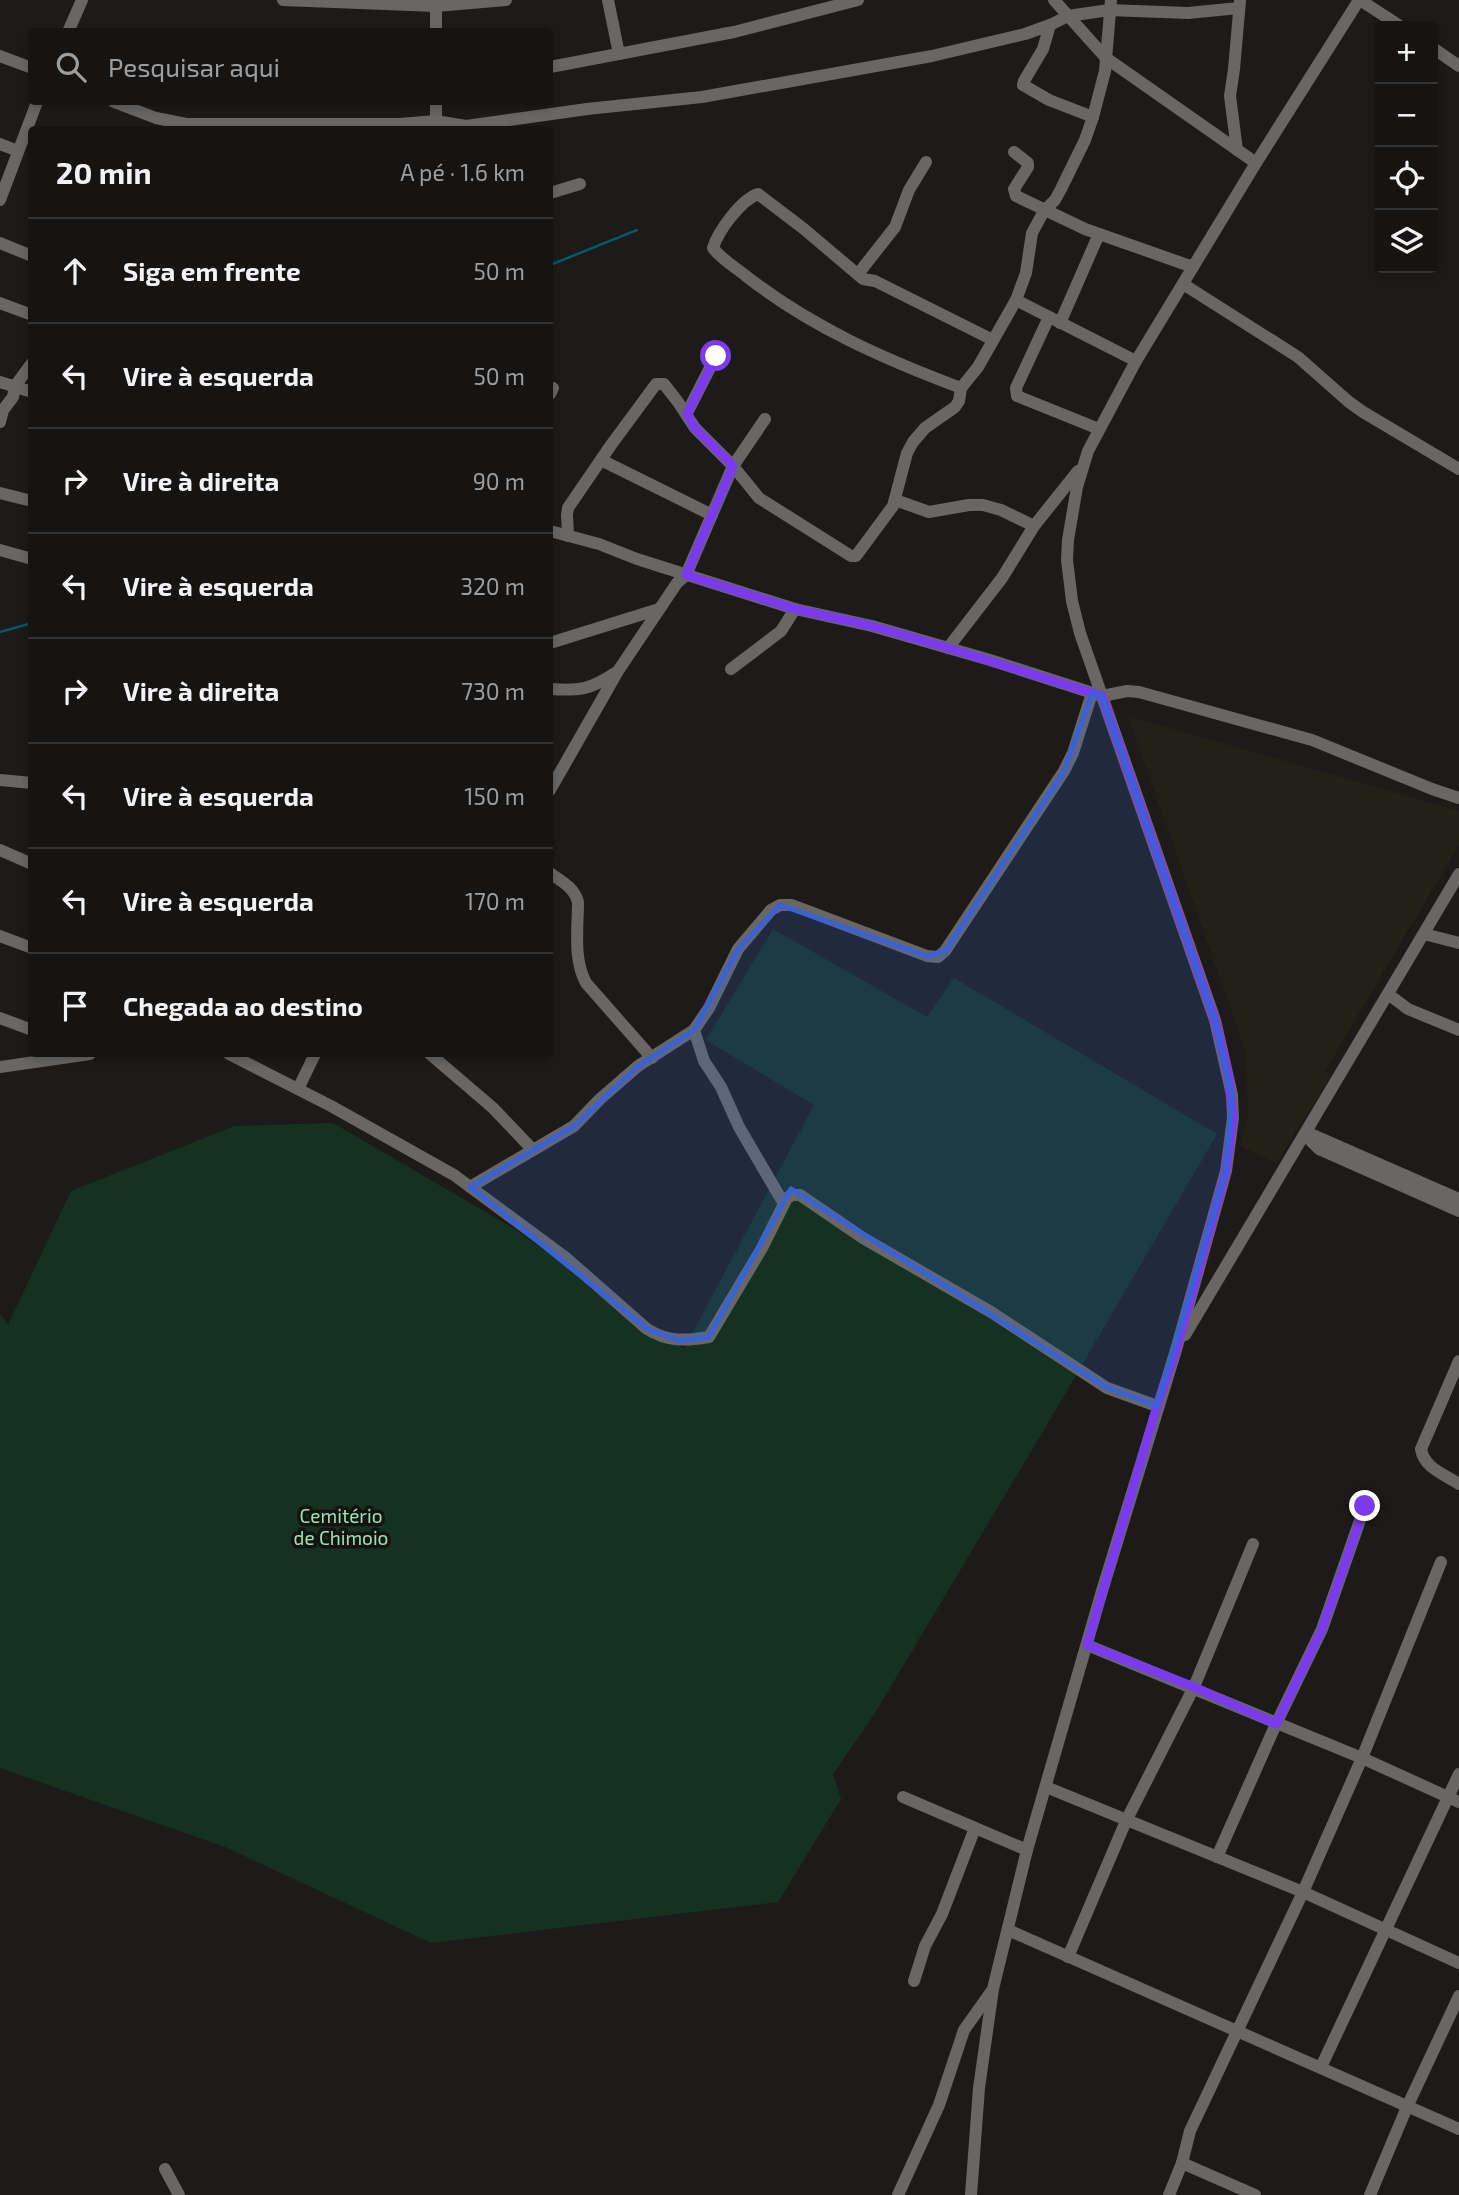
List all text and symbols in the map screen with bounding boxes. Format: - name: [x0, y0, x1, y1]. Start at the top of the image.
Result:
- map controls: [1375, 21, 1438, 273]
- button: +: [1375, 21, 1438, 84]
- search box: [28, 28, 553, 105]
- icon: search: [52, 48, 90, 86]
- text: Pesquisar aqui: [108, 51, 280, 82]
- button: −: [1375, 84, 1438, 147]
- button: locate: [1375, 147, 1438, 210]
- text: 20 min: [56, 154, 152, 190]
- text: A pé · 1.6 km: [400, 158, 525, 186]
- button: layers: [1375, 210, 1438, 273]
- icon: ahead: [56, 252, 94, 290]
- text: Siga em frente: [123, 255, 301, 286]
- text: 50 m: [474, 257, 525, 285]
- route start: [700, 340, 731, 371]
- icon: left: [56, 357, 94, 395]
- text: Vire à esquerda: [123, 360, 314, 391]
- text: 50 m: [474, 362, 525, 390]
- icon: right: [56, 462, 94, 500]
- text: Vire à direita: [123, 465, 279, 496]
- text: 90 m: [473, 467, 525, 495]
- icon: left: [56, 567, 94, 605]
- text: Vire à esquerda: [123, 570, 314, 601]
- text: 320 m: [460, 572, 525, 600]
- icon: right: [56, 672, 94, 710]
- text: Vire à direita: [123, 675, 279, 706]
- text: 730 m: [461, 677, 525, 705]
- icon: left: [56, 777, 94, 815]
- text: Vire à esquerda: [123, 780, 314, 811]
- text: 150 m: [464, 782, 525, 810]
- icon: left: [56, 882, 94, 920]
- text: Vire à esquerda: [123, 885, 314, 916]
- text: 170 m: [465, 887, 525, 915]
- icon: arrive: [56, 987, 94, 1025]
- text: Chegada ao destino: [123, 990, 363, 1021]
- route end: [1349, 1490, 1380, 1521]
- park label: Cemitério de Chimoio: [294, 1504, 388, 1549]

